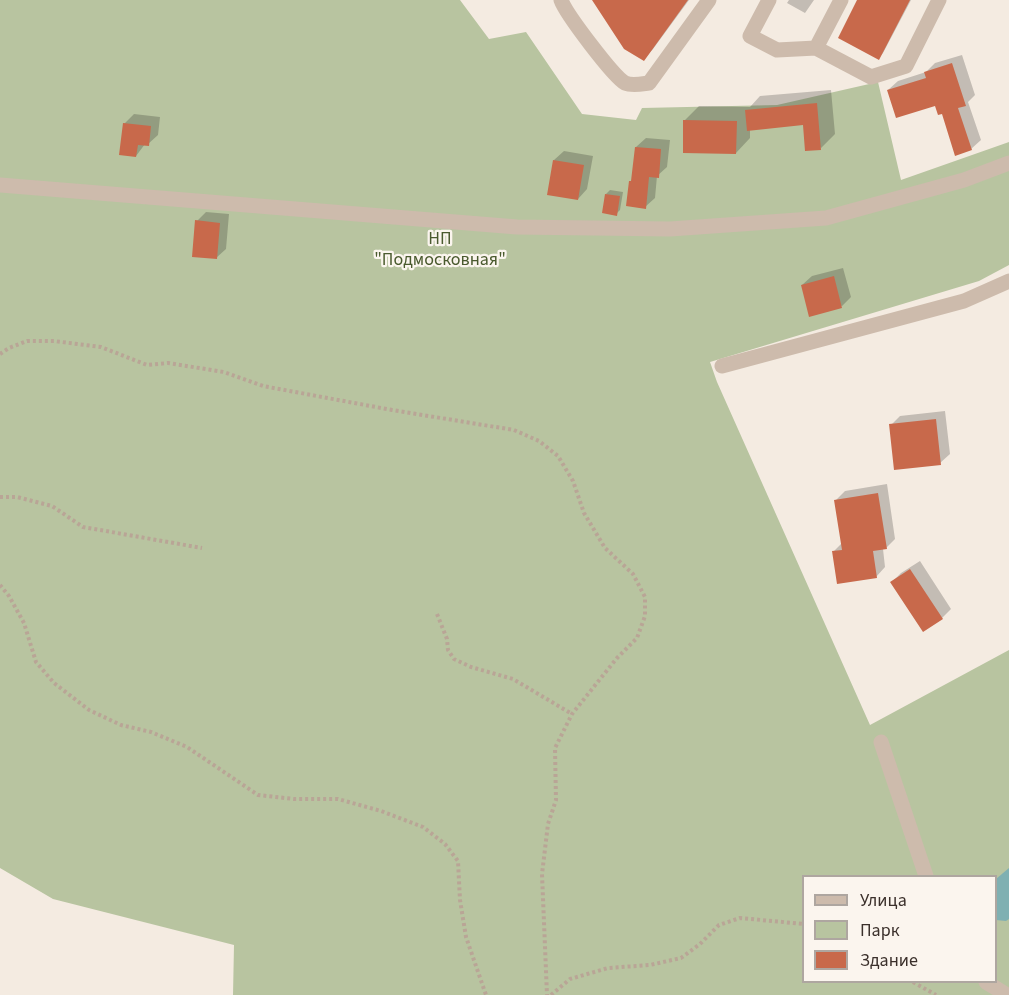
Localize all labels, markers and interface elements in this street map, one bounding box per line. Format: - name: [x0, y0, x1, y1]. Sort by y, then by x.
- park label: НП "Подмосковная": [374, 229, 506, 272]
- legend: [802, 875, 997, 983]
- text: Улица: [860, 888, 907, 913]
- text: Парк: [860, 918, 900, 943]
- text: Здание: [860, 948, 918, 973]

